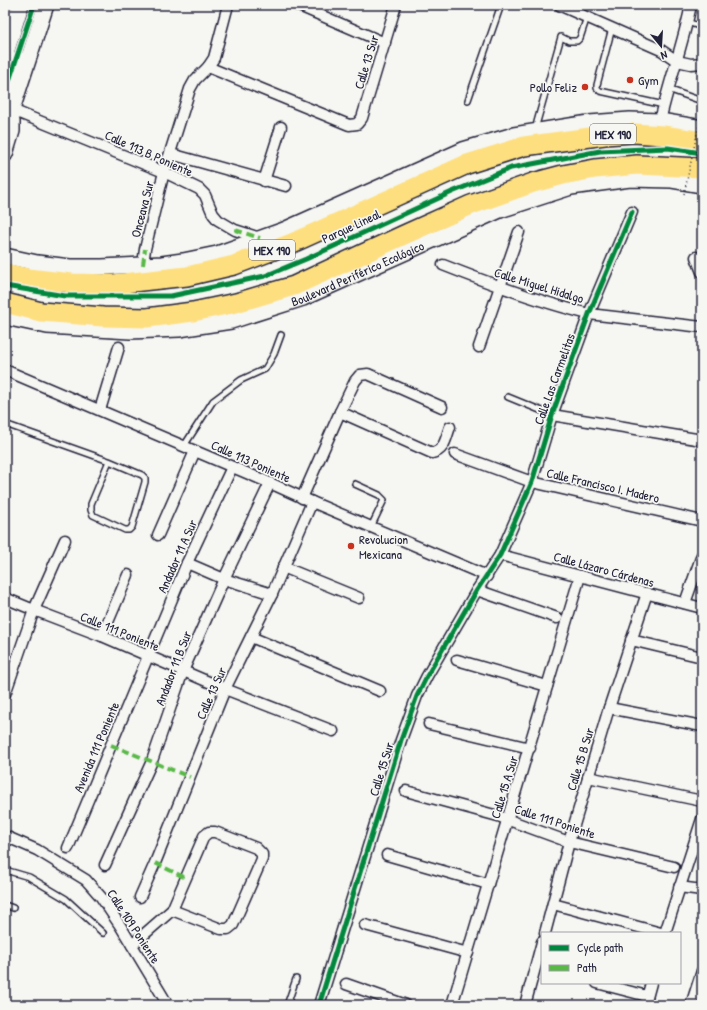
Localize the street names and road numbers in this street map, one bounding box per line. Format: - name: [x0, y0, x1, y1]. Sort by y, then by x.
- street label: Calle 13 Sur: [349, 33, 383, 91]
- road number: MEX 190: [590, 124, 636, 144]
- street label: Calle 113 B Poniente: [102, 125, 196, 181]
- street label: Onceava Sur: [126, 179, 158, 239]
- street label: Parque Lineal: [319, 204, 384, 247]
- street label: Boulevard Periférico Ecológico: [289, 236, 427, 310]
- road number: MEX 190: [249, 240, 295, 260]
- street label: Calle Miguel Hidalgo: [492, 263, 586, 307]
- street label: Calle Las Carmelitas: [529, 331, 579, 427]
- street label: Calle 113 Poniente: [208, 435, 294, 487]
- street label: Calle Francisco I. Madero: [545, 463, 661, 507]
- street label: Andador 11 A Sur: [153, 516, 201, 596]
- street label: Calle Lázaro Cárdenas: [552, 547, 656, 591]
- street label: Calle 111 Poniente: [78, 607, 162, 655]
- street label: Andador 11 B Sur: [150, 628, 196, 708]
- street label: Calle 13 Sur: [191, 664, 231, 722]
- street label: Avenida 111 Poniente: [69, 699, 123, 795]
- street label: Calle 15 B Sur: [562, 725, 598, 793]
- street label: Calle 15 Sur: [364, 740, 398, 798]
- street label: Calle 15 A Sur: [486, 753, 522, 821]
- street label: Calle 111 Poniente: [512, 799, 598, 843]
- street label: Calle 109 Poniente: [103, 885, 165, 967]

